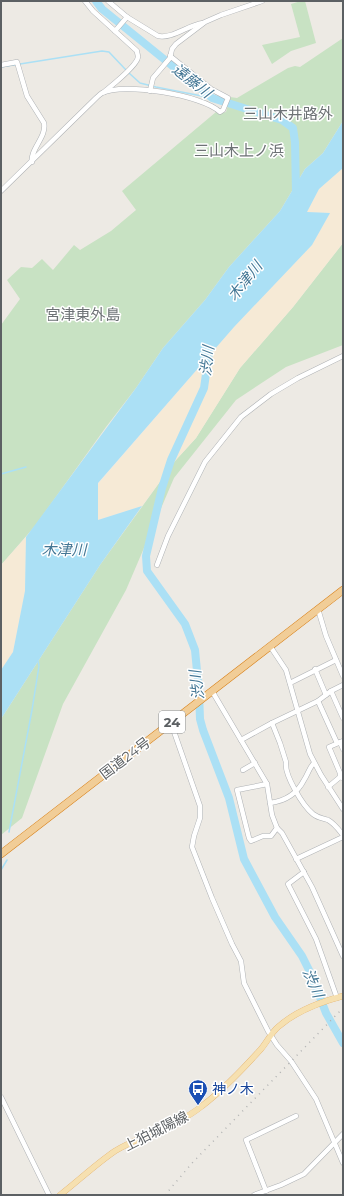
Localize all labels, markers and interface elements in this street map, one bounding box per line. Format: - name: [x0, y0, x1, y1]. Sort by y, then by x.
- water label: 遠藤川: [169, 59, 217, 103]
- district label: 三山木井路外: [243, 104, 333, 123]
- district label: 三山木上ノ浜: [194, 141, 284, 160]
- water label: 木津川: [223, 256, 267, 304]
- district label: 宮津東外島: [45, 305, 121, 324]
- water label: 渋川: [195, 343, 218, 377]
- water label: 木津川: [41, 540, 88, 559]
- water label: 渋川: [185, 667, 208, 701]
- road number: 24: [159, 711, 185, 733]
- street label: 国道24号: [96, 733, 154, 783]
- water label: 渋川: [299, 965, 329, 1002]
- bus stop icon: 神ノ木: [187, 1078, 209, 1106]
- place label: 神ノ木: [212, 1080, 254, 1098]
- street label: 上狛城陽線: [121, 1107, 191, 1155]

